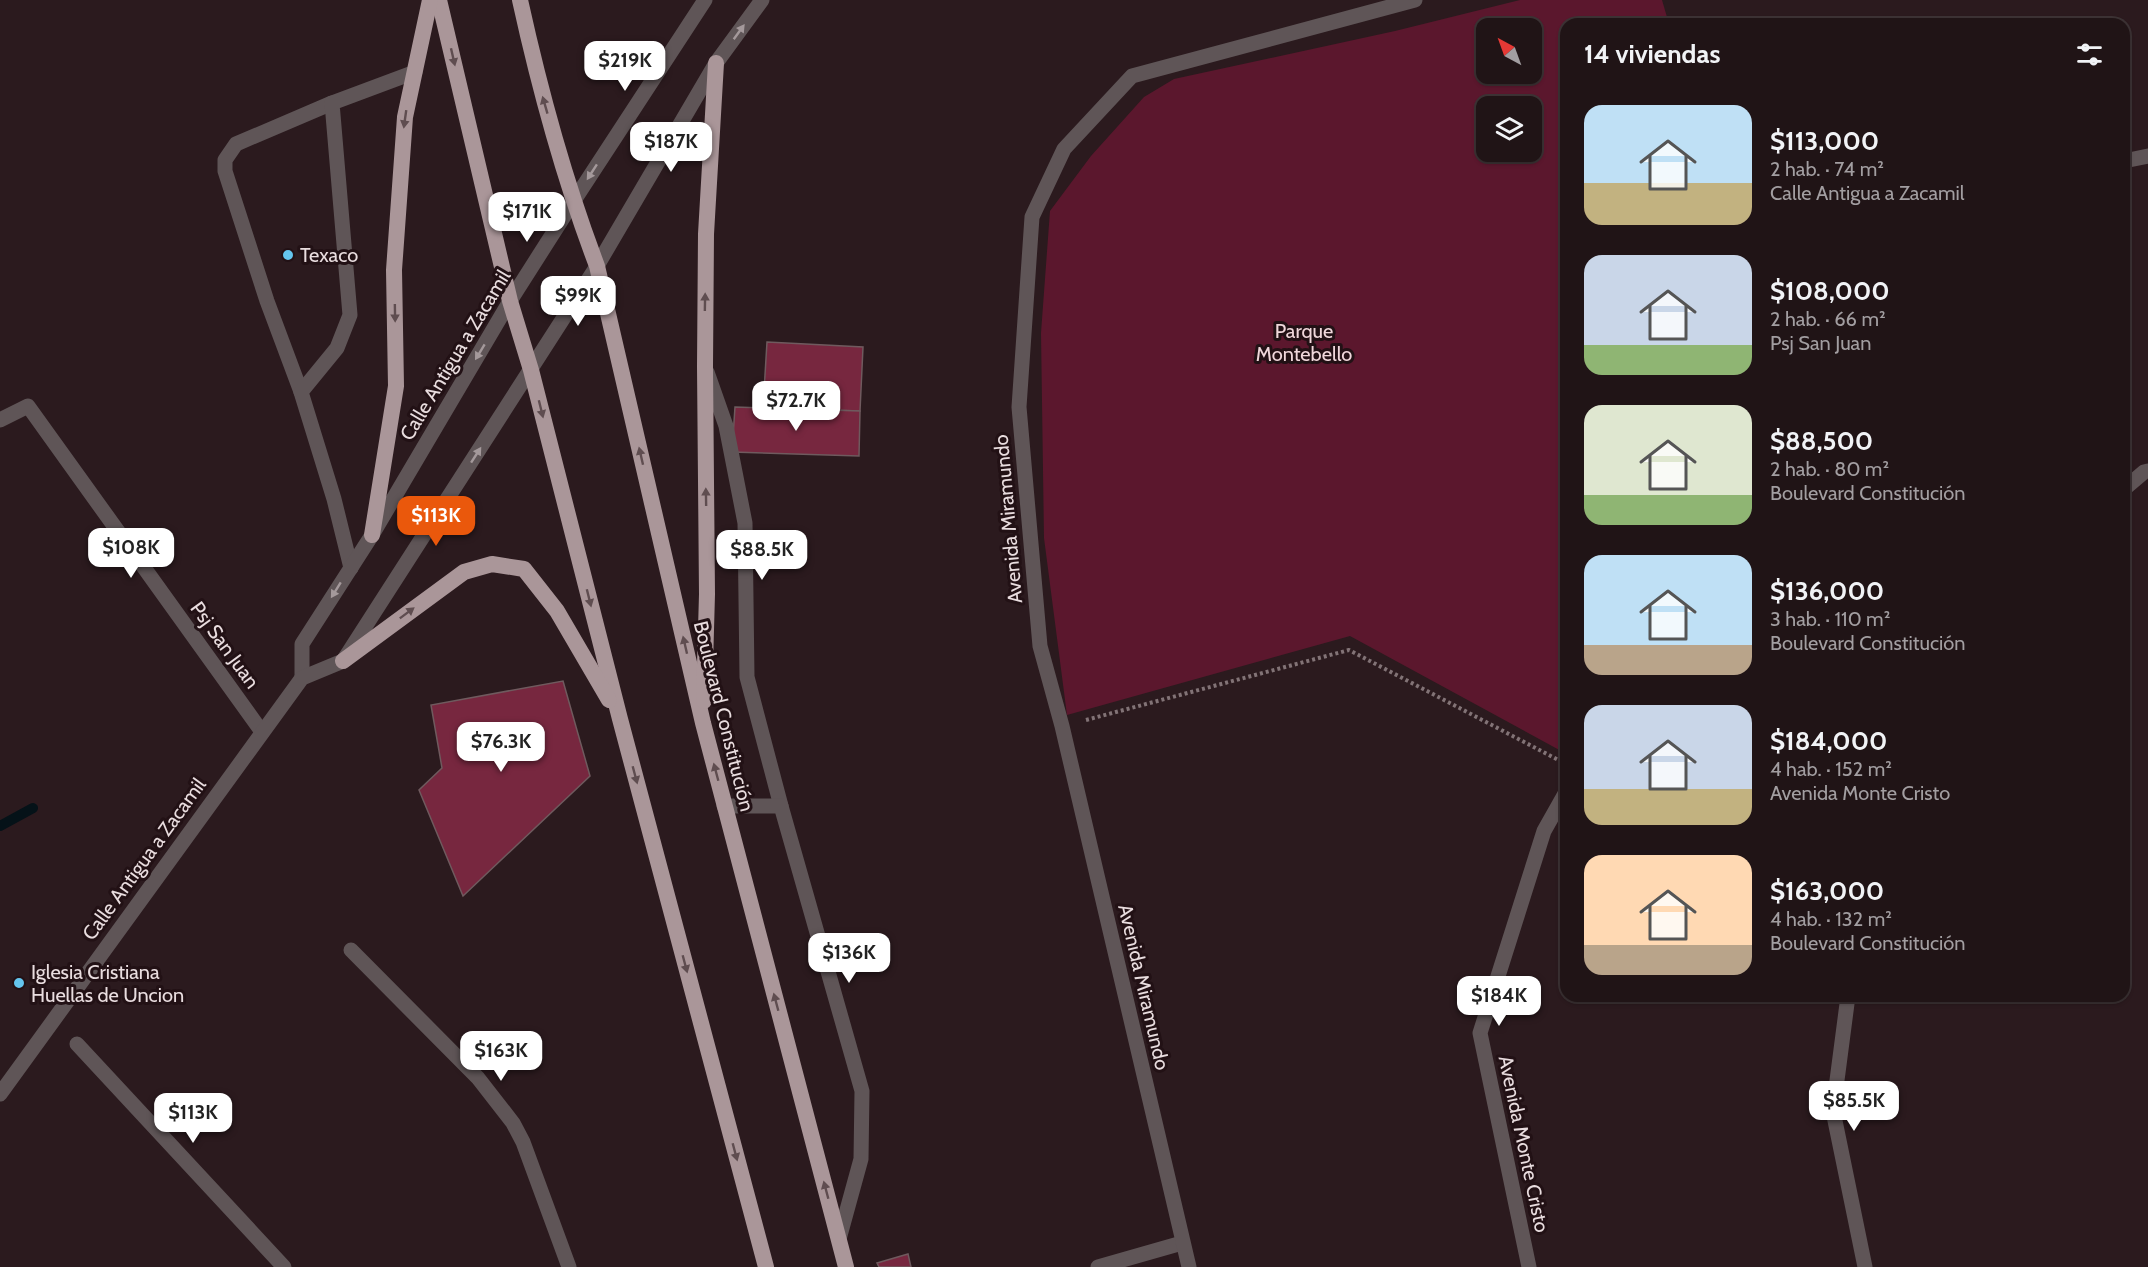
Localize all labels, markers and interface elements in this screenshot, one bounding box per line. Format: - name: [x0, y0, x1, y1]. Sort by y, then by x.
- north arrow: [1476, 18, 1542, 84]
- map controls: [1476, 18, 1542, 162]
- one-way arrow: [733, 24, 745, 40]
- text: 14 viviendas: [1584, 38, 1720, 70]
- icon: filters: [2073, 38, 2106, 71]
- pin: $219K: [583, 41, 667, 92]
- one-way arrow: [448, 48, 458, 66]
- text: $219K: [598, 48, 652, 72]
- one-way arrow: [539, 96, 549, 114]
- button: layers: [1476, 96, 1542, 162]
- one-way arrow: [401, 109, 410, 128]
- pin: $187K: [629, 122, 713, 173]
- text: $113,000: [1770, 125, 1879, 157]
- text: $187K: [644, 129, 698, 153]
- icon: home: [1632, 129, 1704, 201]
- text: 2 hab. · 74 m²: [1770, 157, 1884, 181]
- one-way arrow: [587, 164, 598, 180]
- text: Calle Antigua a Zacamil: [1770, 181, 1965, 205]
- pin: $171K: [485, 192, 569, 243]
- text: $171K: [502, 199, 552, 223]
- place label: Texaco: [300, 243, 358, 267]
- marker: Texaco: [281, 248, 295, 262]
- street label: Calle Antigua a Zacamil: [395, 265, 516, 445]
- text: $108,000: [1770, 275, 1890, 307]
- pin: $99K: [542, 276, 614, 327]
- icon: home: [1632, 279, 1704, 351]
- text: $99K: [555, 283, 601, 307]
- one-way arrow: [700, 292, 710, 311]
- one-way arrow: [390, 304, 399, 323]
- text: 2 hab. · 66 m²: [1770, 307, 1886, 331]
- park label: Parque Montebello: [1256, 319, 1352, 366]
- text: Psj San Juan: [1770, 331, 1871, 355]
- one-way arrow: [475, 344, 486, 360]
- pin: $72.7K: [747, 381, 845, 432]
- text: $72.7K: [766, 388, 826, 412]
- one-way arrow: [537, 400, 546, 418]
- text: $88,500: [1770, 425, 1873, 457]
- icon: home: [1632, 429, 1704, 501]
- street label: Avenida Miramundo: [989, 434, 1027, 604]
- one-way arrow: [635, 446, 645, 465]
- one-way arrow: [470, 447, 481, 463]
- text: 2 hab. · 80 m²: [1770, 457, 1889, 481]
- text: Boulevard Constitución: [1770, 481, 1965, 505]
- one-way arrow: [701, 487, 711, 506]
- pin: $113K: [394, 496, 478, 547]
- text: $113K: [411, 503, 461, 527]
- pin: $108K: [89, 528, 173, 579]
- pin: $88.5K: [713, 530, 811, 581]
- text: $108K: [102, 535, 160, 559]
- text: $88.5K: [730, 537, 794, 561]
- text: $136,000: [1770, 575, 1884, 607]
- icon: home: [1632, 579, 1704, 651]
- one-way arrow: [331, 582, 342, 599]
- one-way arrow: [585, 589, 595, 607]
- street label: Psj San Juan: [185, 597, 265, 693]
- text: 3 hab. · 110 m²: [1770, 607, 1890, 631]
- one-way arrow: [400, 608, 415, 620]
- street label: Boulevard Constitución: [689, 618, 759, 814]
- text: Boulevard Constitución: [1770, 631, 1965, 655]
- one-way arrow: [679, 636, 689, 655]
- pin: $76.3K: [452, 722, 550, 773]
- text: $184,000: [1770, 725, 1887, 757]
- text: $76.3K: [471, 729, 531, 753]
- icon: home: [1632, 729, 1704, 801]
- text: 4 hab. · 152 m²: [1770, 757, 1892, 781]
- one-way arrow: [710, 763, 720, 782]
- one-way arrow: [631, 766, 640, 784]
- street label: Calle Antigua a Zacamil: [77, 773, 211, 945]
- text: Avenida Monte Cristo: [1770, 781, 1950, 805]
- text: $163,000: [1770, 875, 1884, 907]
- icon: home: [1632, 879, 1704, 951]
- street label: Avenida Miramundo: [1113, 902, 1175, 1072]
- text: 4 hab. · 132 m²: [1770, 907, 1892, 931]
- text: Boulevard Constitución: [1770, 931, 1965, 955]
- pin: $136K: [807, 933, 891, 984]
- text: $136K: [822, 940, 876, 964]
- one-way arrow: [681, 955, 691, 973]
- place label: Iglesia Cristiana Huellas de Uncion: [31, 960, 184, 1007]
- marker: Iglesia Cristiana Huellas de Uncion: [12, 976, 26, 990]
- pin: $184K: [1457, 976, 1541, 1027]
- text: $184K: [1471, 983, 1527, 1007]
- one-way arrow: [771, 992, 780, 1010]
- pin: $163K: [459, 1031, 543, 1082]
- text: $163K: [474, 1038, 528, 1062]
- street label: Avenida Monte Cristo: [1494, 1053, 1554, 1235]
- pin: $85.5K: [1805, 1081, 1903, 1132]
- text: $85.5K: [1823, 1088, 1885, 1112]
- pin: $113K: [151, 1093, 235, 1144]
- text: $113K: [168, 1100, 218, 1124]
- one-way arrow: [731, 1143, 741, 1161]
- one-way arrow: [821, 1181, 830, 1199]

